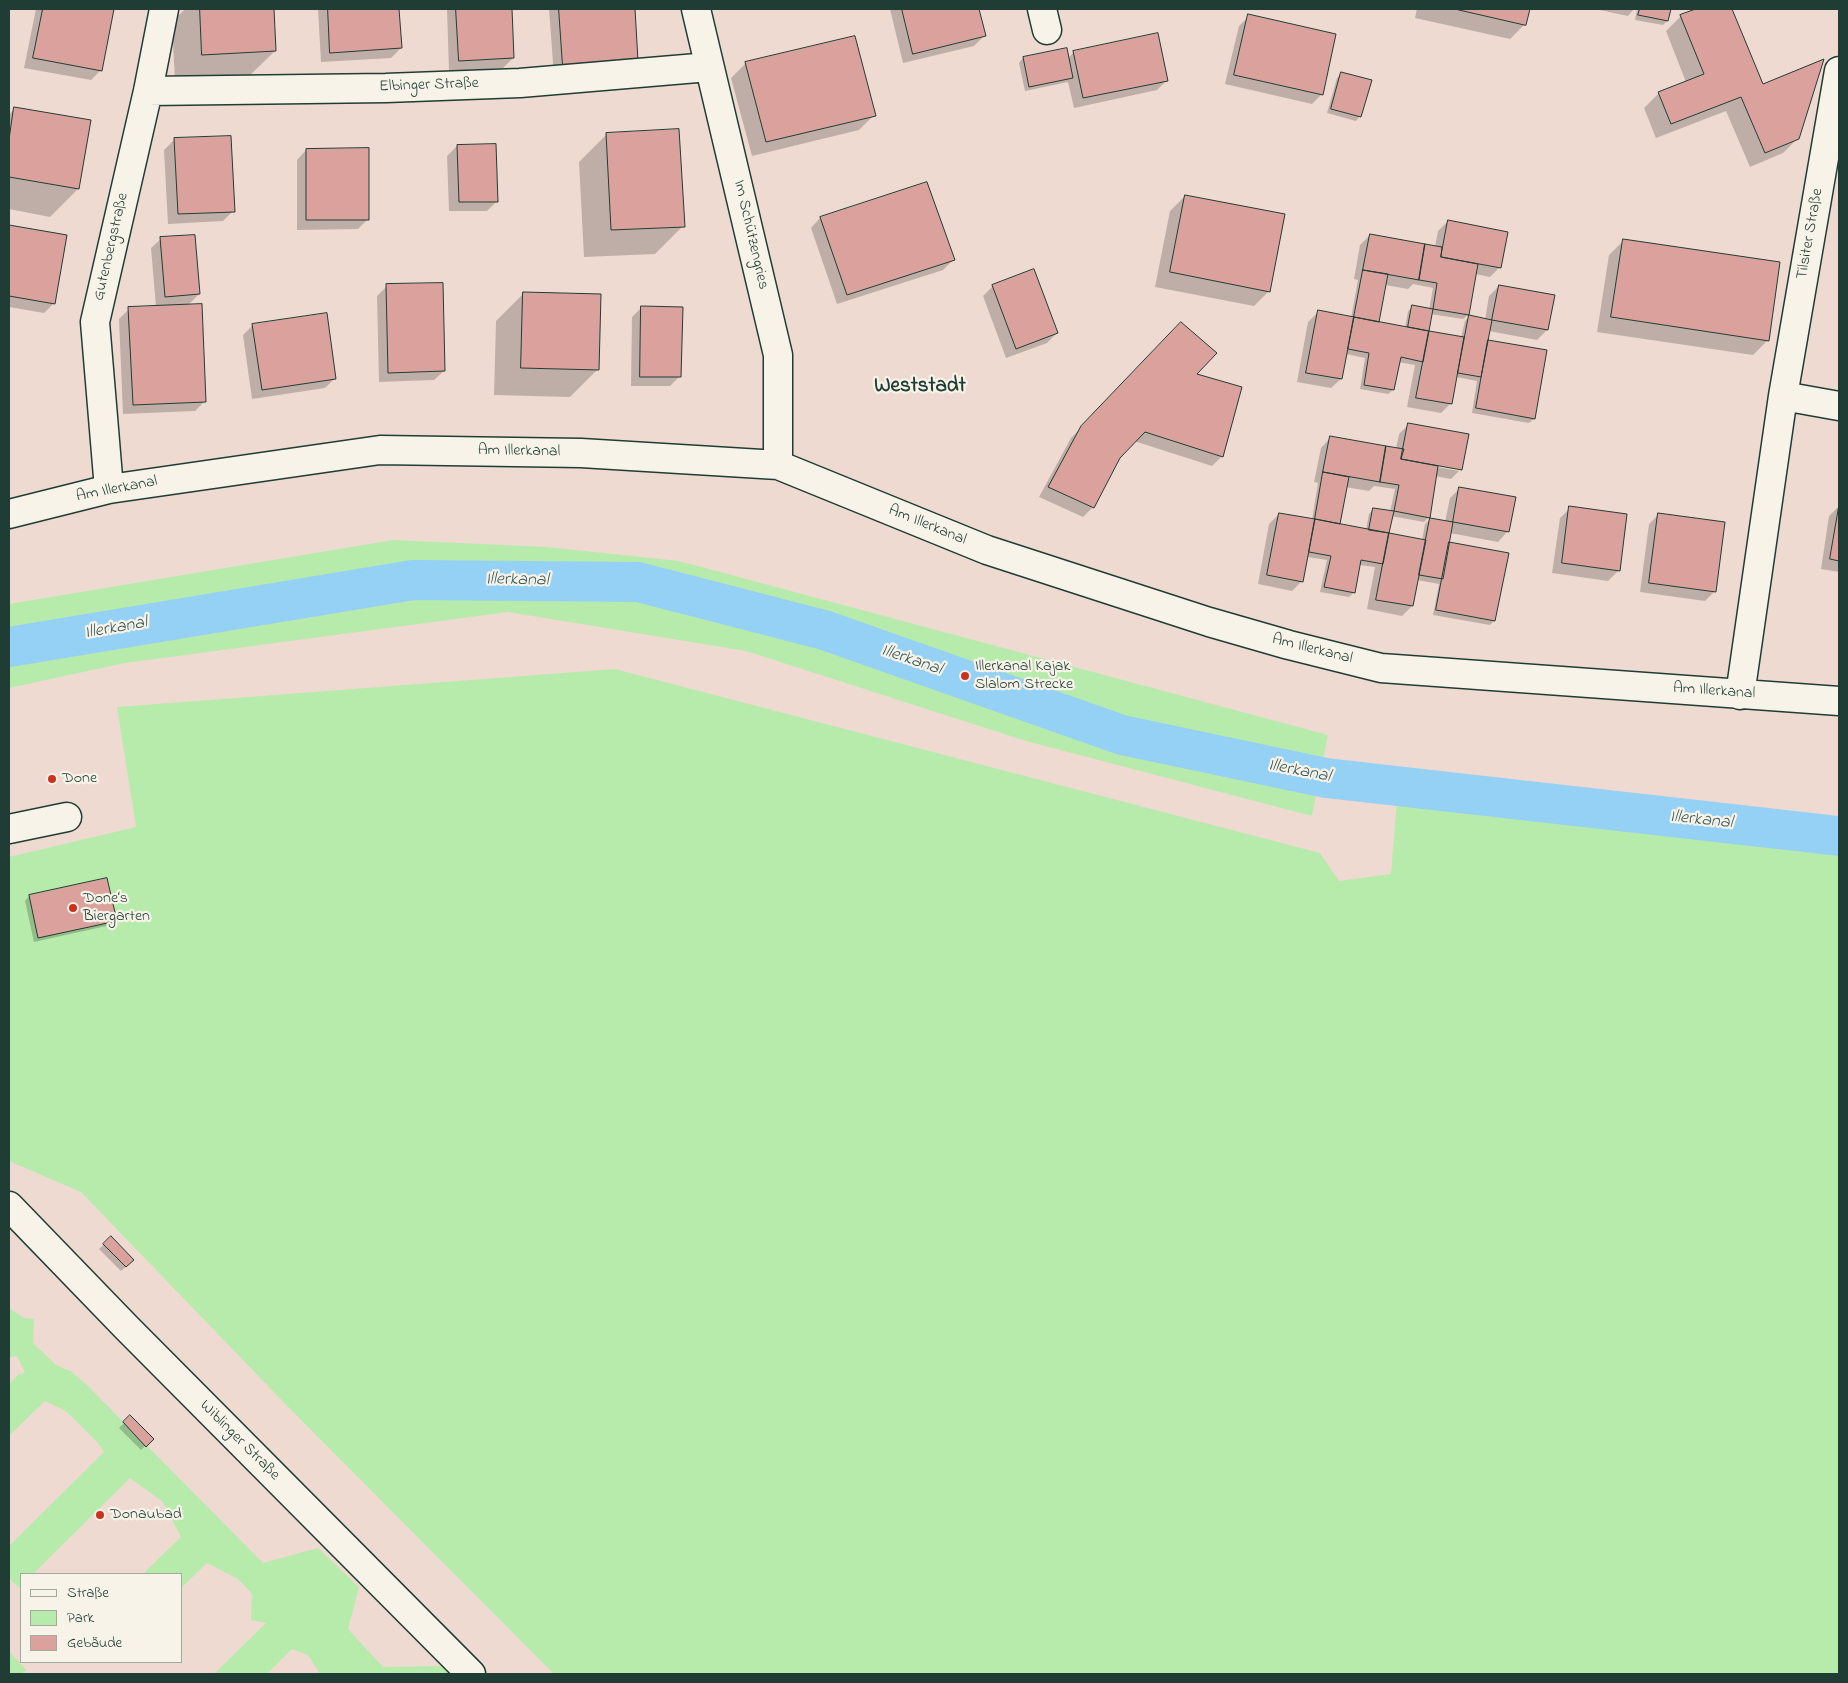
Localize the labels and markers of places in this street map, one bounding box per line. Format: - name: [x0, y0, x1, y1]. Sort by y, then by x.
- place label: Illerkanal Kajak Slalom Strecke: [975, 657, 1073, 695]
- marker: Illerkanal Kajak Slalom Strecke: [959, 670, 971, 682]
- place label: Done: [62, 769, 97, 789]
- marker: Done: [46, 773, 58, 785]
- place label: Done‘s Biergarten: [83, 889, 150, 927]
- marker: Done‘s Biergarten: [67, 902, 79, 914]
- place label: Donaubad: [110, 1505, 182, 1525]
- marker: Donaubad: [94, 1509, 106, 1521]

